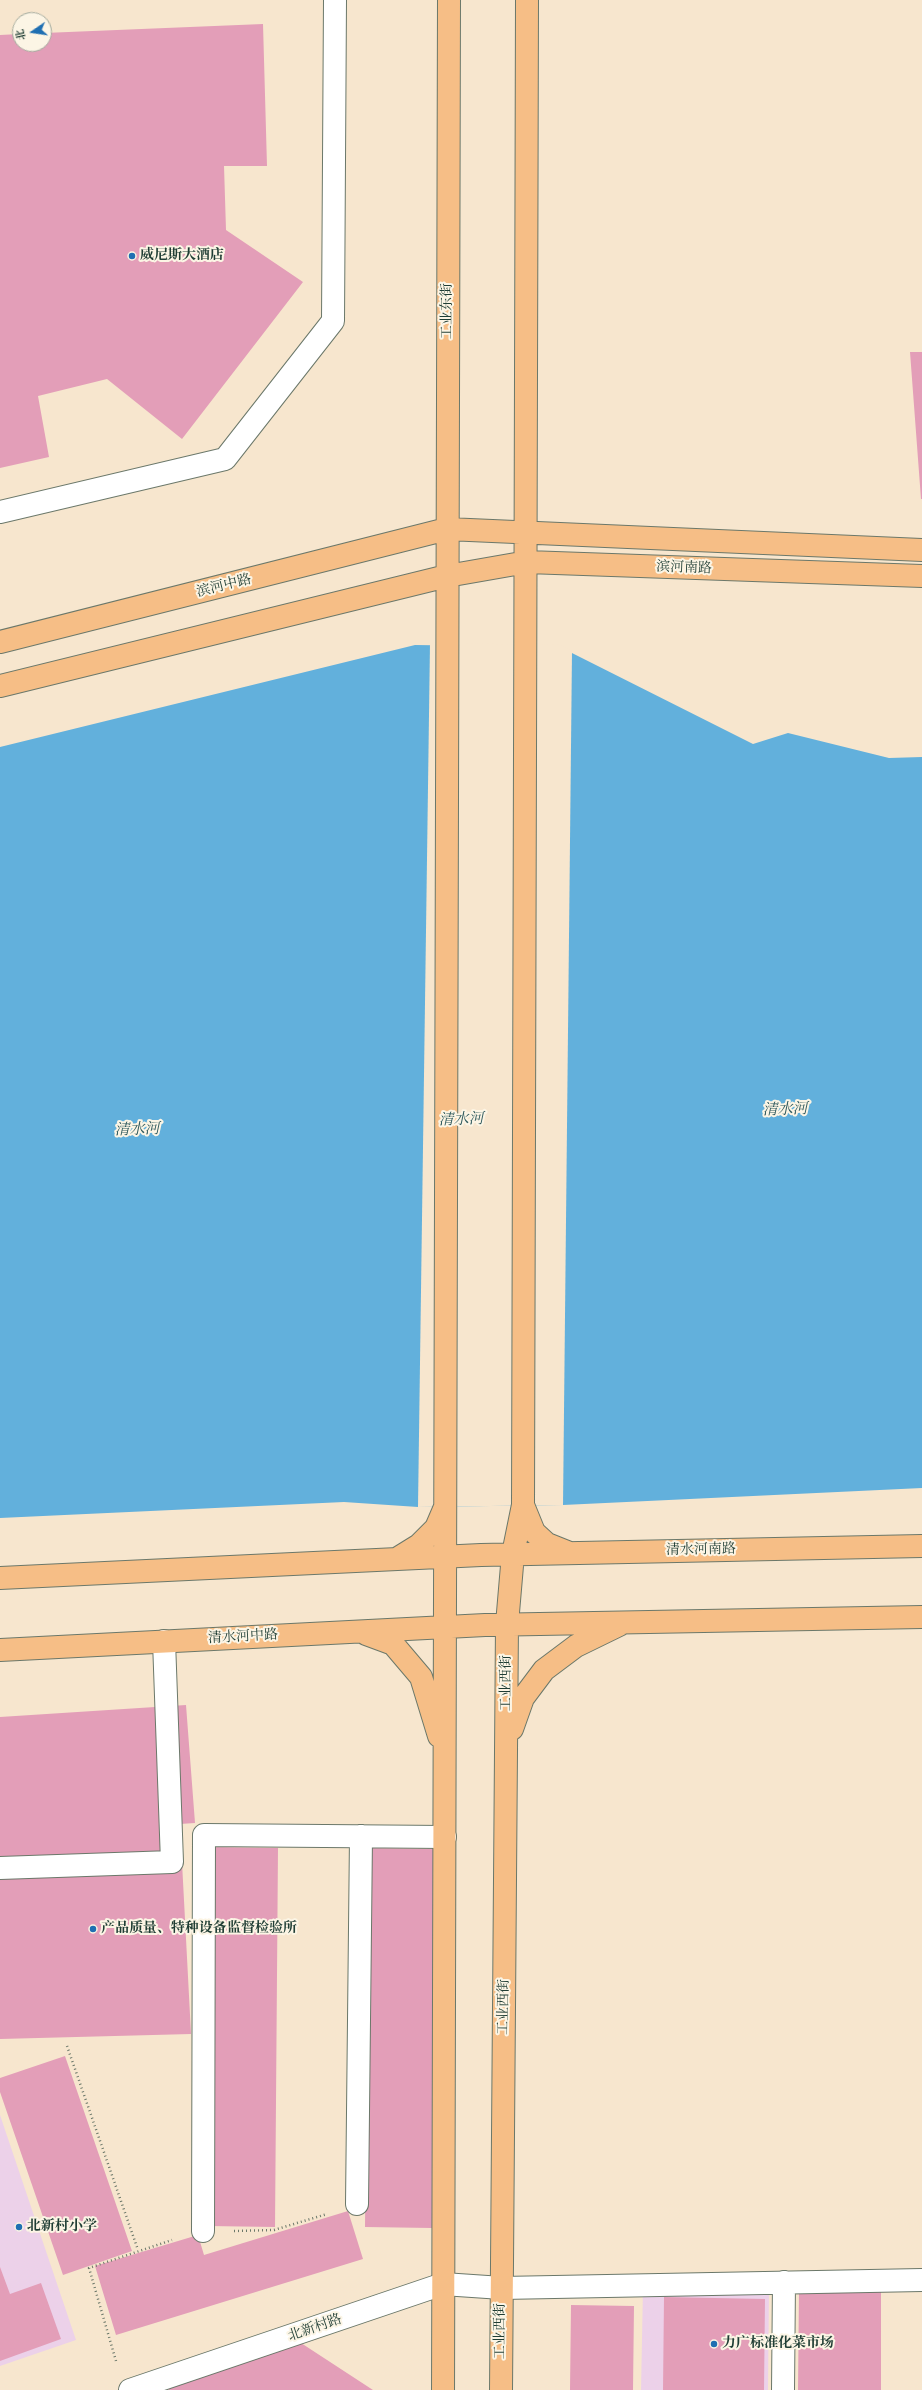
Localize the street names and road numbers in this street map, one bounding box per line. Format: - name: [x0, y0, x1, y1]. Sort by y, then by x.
- street label: 工业东街: [440, 283, 456, 339]
- street label: 滨河南路: [656, 559, 712, 577]
- street label: 滨河中路: [195, 571, 253, 601]
- street label: 清水河南路: [666, 1541, 736, 1559]
- street label: 清水河中路: [208, 1627, 278, 1647]
- street label: 工业西街: [499, 1655, 515, 1711]
- street label: 工业西街: [495, 1979, 513, 2035]
- street label: 工业西街: [493, 2303, 509, 2359]
- street label: 北新村路: [286, 2311, 344, 2345]

